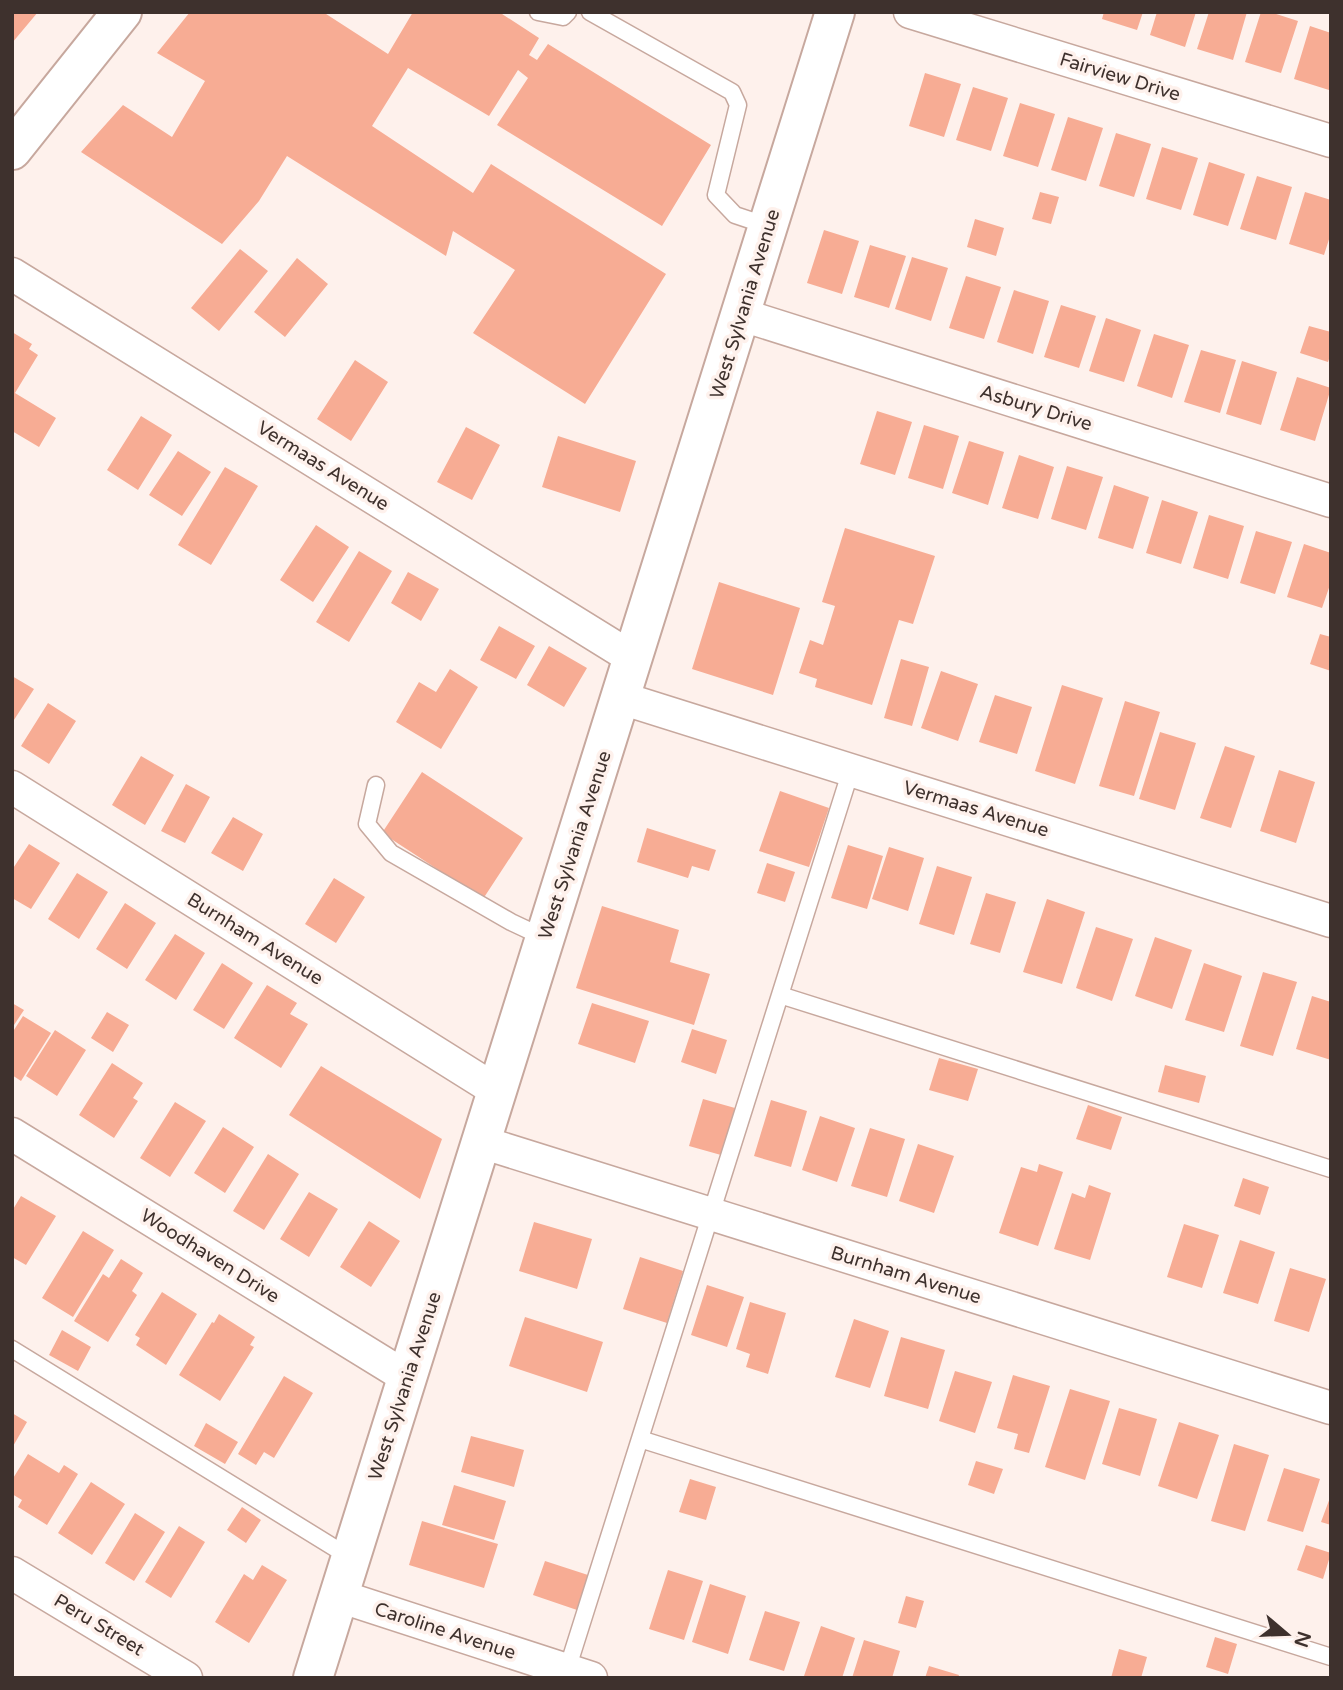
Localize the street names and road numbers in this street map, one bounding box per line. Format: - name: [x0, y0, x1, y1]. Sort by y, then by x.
- street label: Fairview Drive: [1057, 48, 1183, 106]
- street label: West Sylvania Avenue: [706, 207, 784, 401]
- street label: Asbury Drive: [977, 381, 1095, 435]
- street label: Vermaas Avenue: [253, 417, 393, 515]
- street label: West Sylvania Avenue: [534, 748, 616, 942]
- street label: Vermaas Avenue: [901, 776, 1051, 842]
- street label: Burnham Avenue: [183, 888, 327, 990]
- street label: Woodhaven Drive: [137, 1204, 283, 1308]
- street label: Burnham Avenue: [828, 1242, 984, 1308]
- street label: West Sylvania Avenue: [364, 1289, 446, 1483]
- street label: Peru Street: [50, 1589, 148, 1661]
- street label: Caroline Avenue: [372, 1598, 518, 1664]

